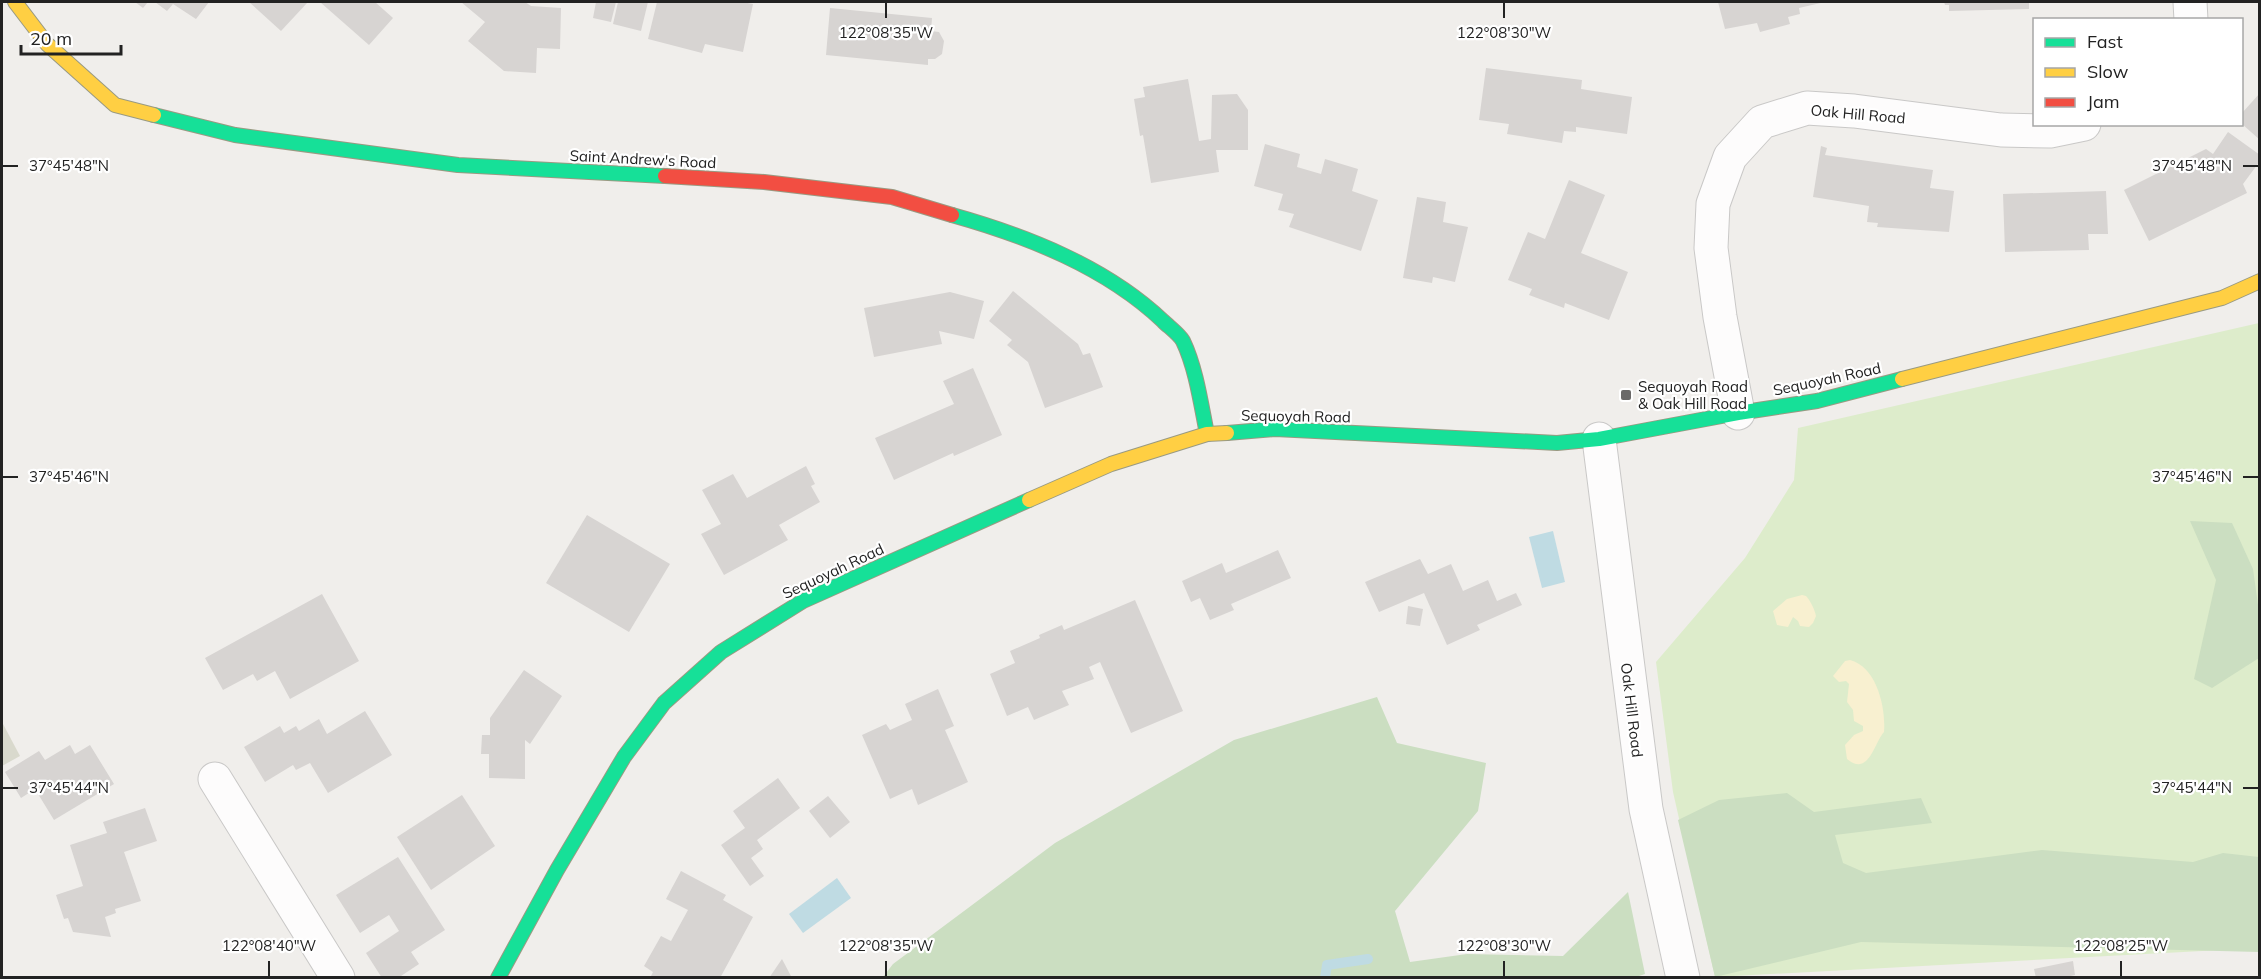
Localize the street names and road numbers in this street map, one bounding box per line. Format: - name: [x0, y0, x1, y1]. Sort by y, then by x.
- street label: Oak Hill Road: [1810, 100, 1906, 128]
- street label: Saint Andrew's Road: [569, 146, 717, 172]
- street label: Sequoyah Road: [1771, 358, 1883, 400]
- street label: Sequoyah Road: [1241, 406, 1351, 426]
- street label: Sequoyah Road: [779, 539, 887, 603]
- street label: Oak Hill Road: [1617, 662, 1647, 758]

